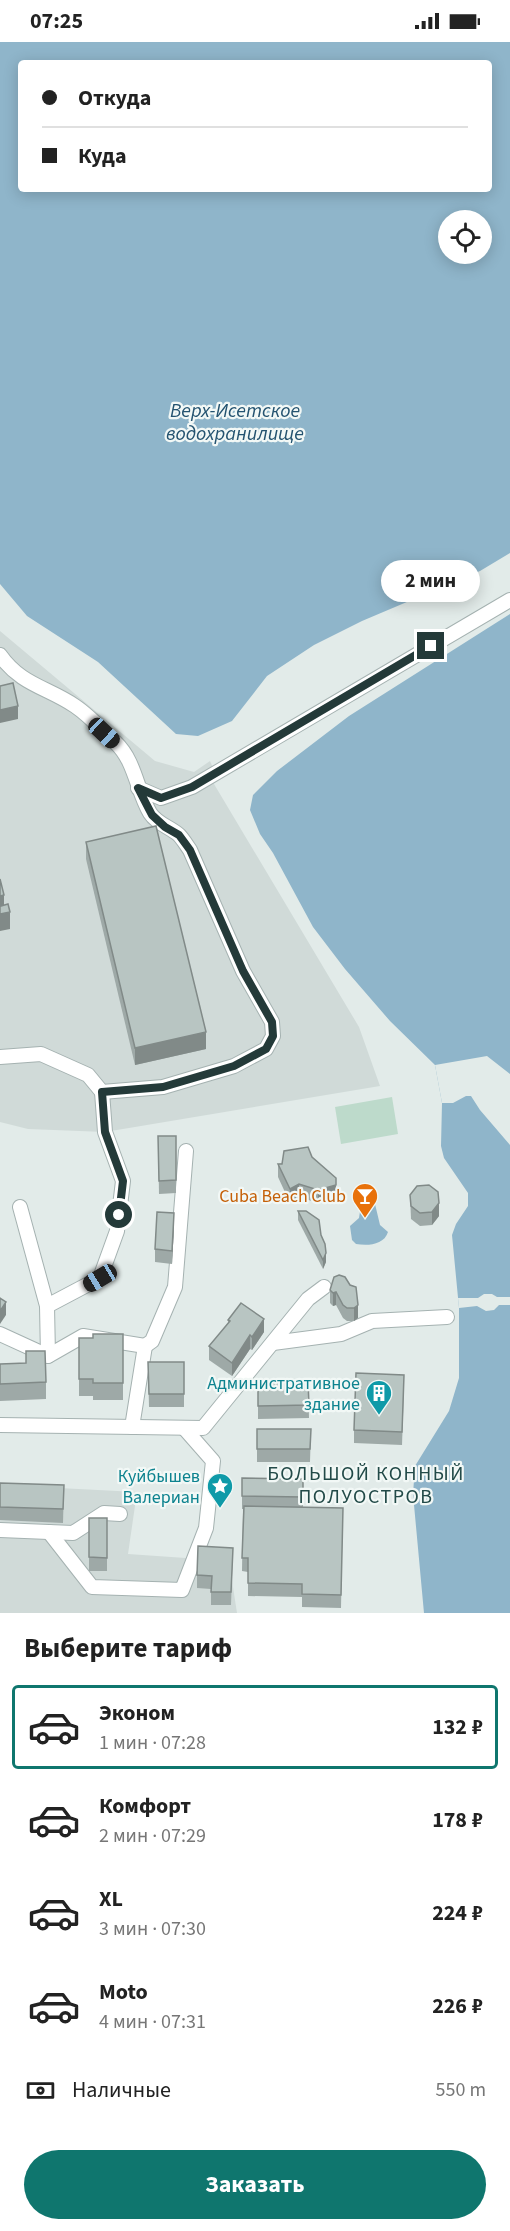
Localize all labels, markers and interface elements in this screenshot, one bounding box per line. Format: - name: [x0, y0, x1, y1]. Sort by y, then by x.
- text: 07:25: [30, 5, 83, 37]
- text: Откуда: [78, 82, 151, 114]
- text: Куда: [78, 140, 127, 172]
- map controls: [438, 210, 492, 264]
- button: locate: [438, 210, 492, 264]
- water label: Верх-Исетское водохранилище: [166, 397, 304, 448]
- callout: 2 мин: [382, 559, 480, 601]
- text: 2 мин: [405, 567, 456, 595]
- route end: [417, 632, 444, 659]
- car: [85, 714, 123, 752]
- bar icon: Cuba Beach Club: [350, 1181, 380, 1219]
- place label: Cuba Beach Club: [219, 1184, 346, 1209]
- route start: [105, 1201, 132, 1228]
- car: [80, 1261, 120, 1295]
- place label: Административное здание: [207, 1371, 360, 1417]
- building icon: Административное здание: [364, 1378, 394, 1416]
- district label: БОЛЬШОЙ КОННЫЙ ПОЛУОСТРОВ: [267, 1460, 465, 1511]
- place label: Куйбышев Валериан: [118, 1464, 200, 1510]
- place icon: Куйбышев Валериан: [205, 1471, 235, 1509]
- text: Выберите тариф: [24, 1629, 232, 1668]
- text: Эконом: [99, 1697, 175, 1729]
- icon: car: [27, 1700, 81, 1754]
- text: 132 ₽: [432, 1711, 483, 1743]
- text: 1 мин · 07:28: [99, 1729, 206, 1757]
- text: Комфорт: [99, 1790, 191, 1822]
- icon: car: [27, 1793, 81, 1847]
- text: 178 ₽: [432, 1804, 483, 1836]
- text: 2 мин · 07:29: [99, 1822, 206, 1850]
- text: XL: [99, 1883, 123, 1915]
- icon: car: [27, 1886, 81, 1940]
- text: 224 ₽: [432, 1897, 483, 1929]
- text: 3 мин · 07:30: [99, 1915, 206, 1943]
- text: Moto: [99, 1976, 148, 2008]
- icon: car: [27, 1979, 81, 2033]
- text: 226 ₽: [432, 1990, 483, 2022]
- text: 4 мин · 07:31: [99, 2008, 206, 2036]
- icon: cash: [24, 2074, 57, 2107]
- text: Наличные: [72, 2074, 171, 2106]
- text: 550 m: [436, 2076, 486, 2104]
- button: Заказать: [24, 2150, 486, 2219]

